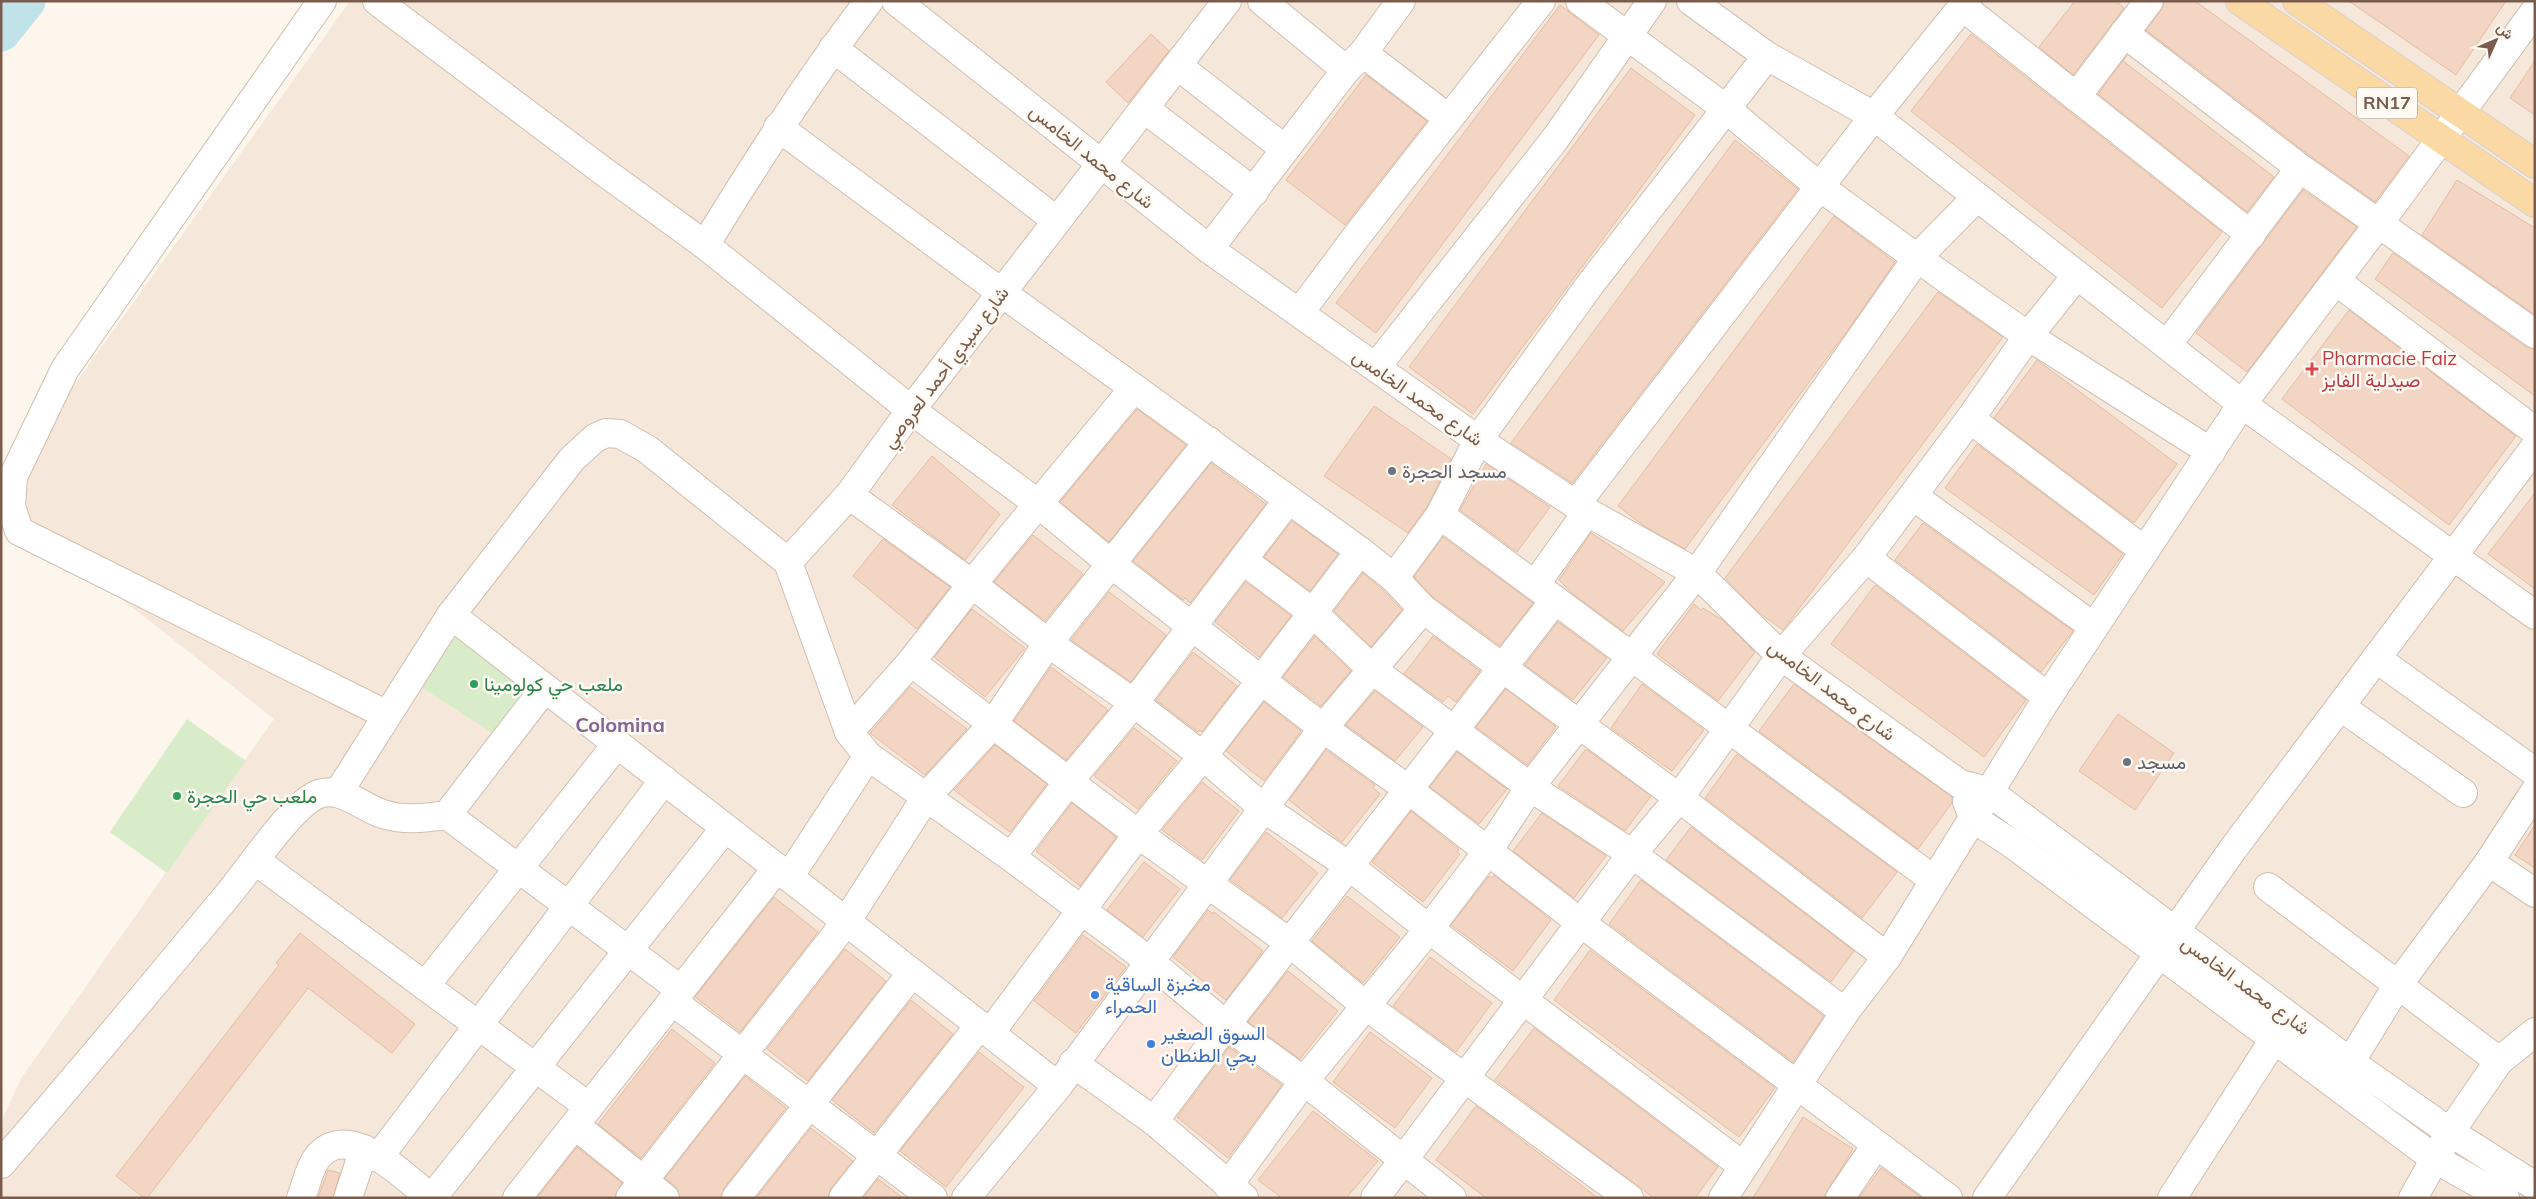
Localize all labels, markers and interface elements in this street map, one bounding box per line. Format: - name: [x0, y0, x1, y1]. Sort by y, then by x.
- north arrow: [2471, 15, 2521, 65]
- text: ش: [2493, 18, 2518, 43]
- road number: RN17: [2357, 88, 2417, 119]
- street label: شارع محمد الخامس: [1024, 98, 1159, 214]
- street label: شارع سيدي أحمد لعروصي: [876, 281, 1017, 455]
- street label: شارع محمد الخامس: [1348, 343, 1488, 452]
- place label: Pharmacie Faiz صيدلية الفايز: [2321, 346, 2457, 392]
- marker: Pharmacie Faiz صيدلية الفايز: [2306, 363, 2318, 375]
- place label: مسجد الحجرة: [1402, 459, 1507, 483]
- marker: مسجد الحجرة: [1386, 465, 1398, 477]
- street label: شارع محمد الخامس: [1763, 634, 1901, 747]
- place label: ملعب حي كولومينا: [484, 672, 623, 700]
- marker: ملعب حي كولومينا: [468, 678, 480, 690]
- district label: Colomina: [575, 712, 665, 737]
- place label: مسجد: [2137, 750, 2186, 774]
- marker: مسجد: [2121, 756, 2133, 768]
- place label: ملعب حي الحجرة: [187, 784, 317, 812]
- marker: ملعب حي الحجرة: [171, 790, 183, 802]
- street label: شارع محمد الخامس: [2176, 930, 2315, 1041]
- place label: مخبزة الساقية الحمراء: [1105, 972, 1211, 1018]
- marker: مخبزة الساقية الحمراء: [1089, 989, 1101, 1001]
- place label: السوق الصغير بحي الطنطان: [1160, 1021, 1265, 1071]
- marker: السوق الصغير بحي الطنطان: [1145, 1038, 1157, 1050]

